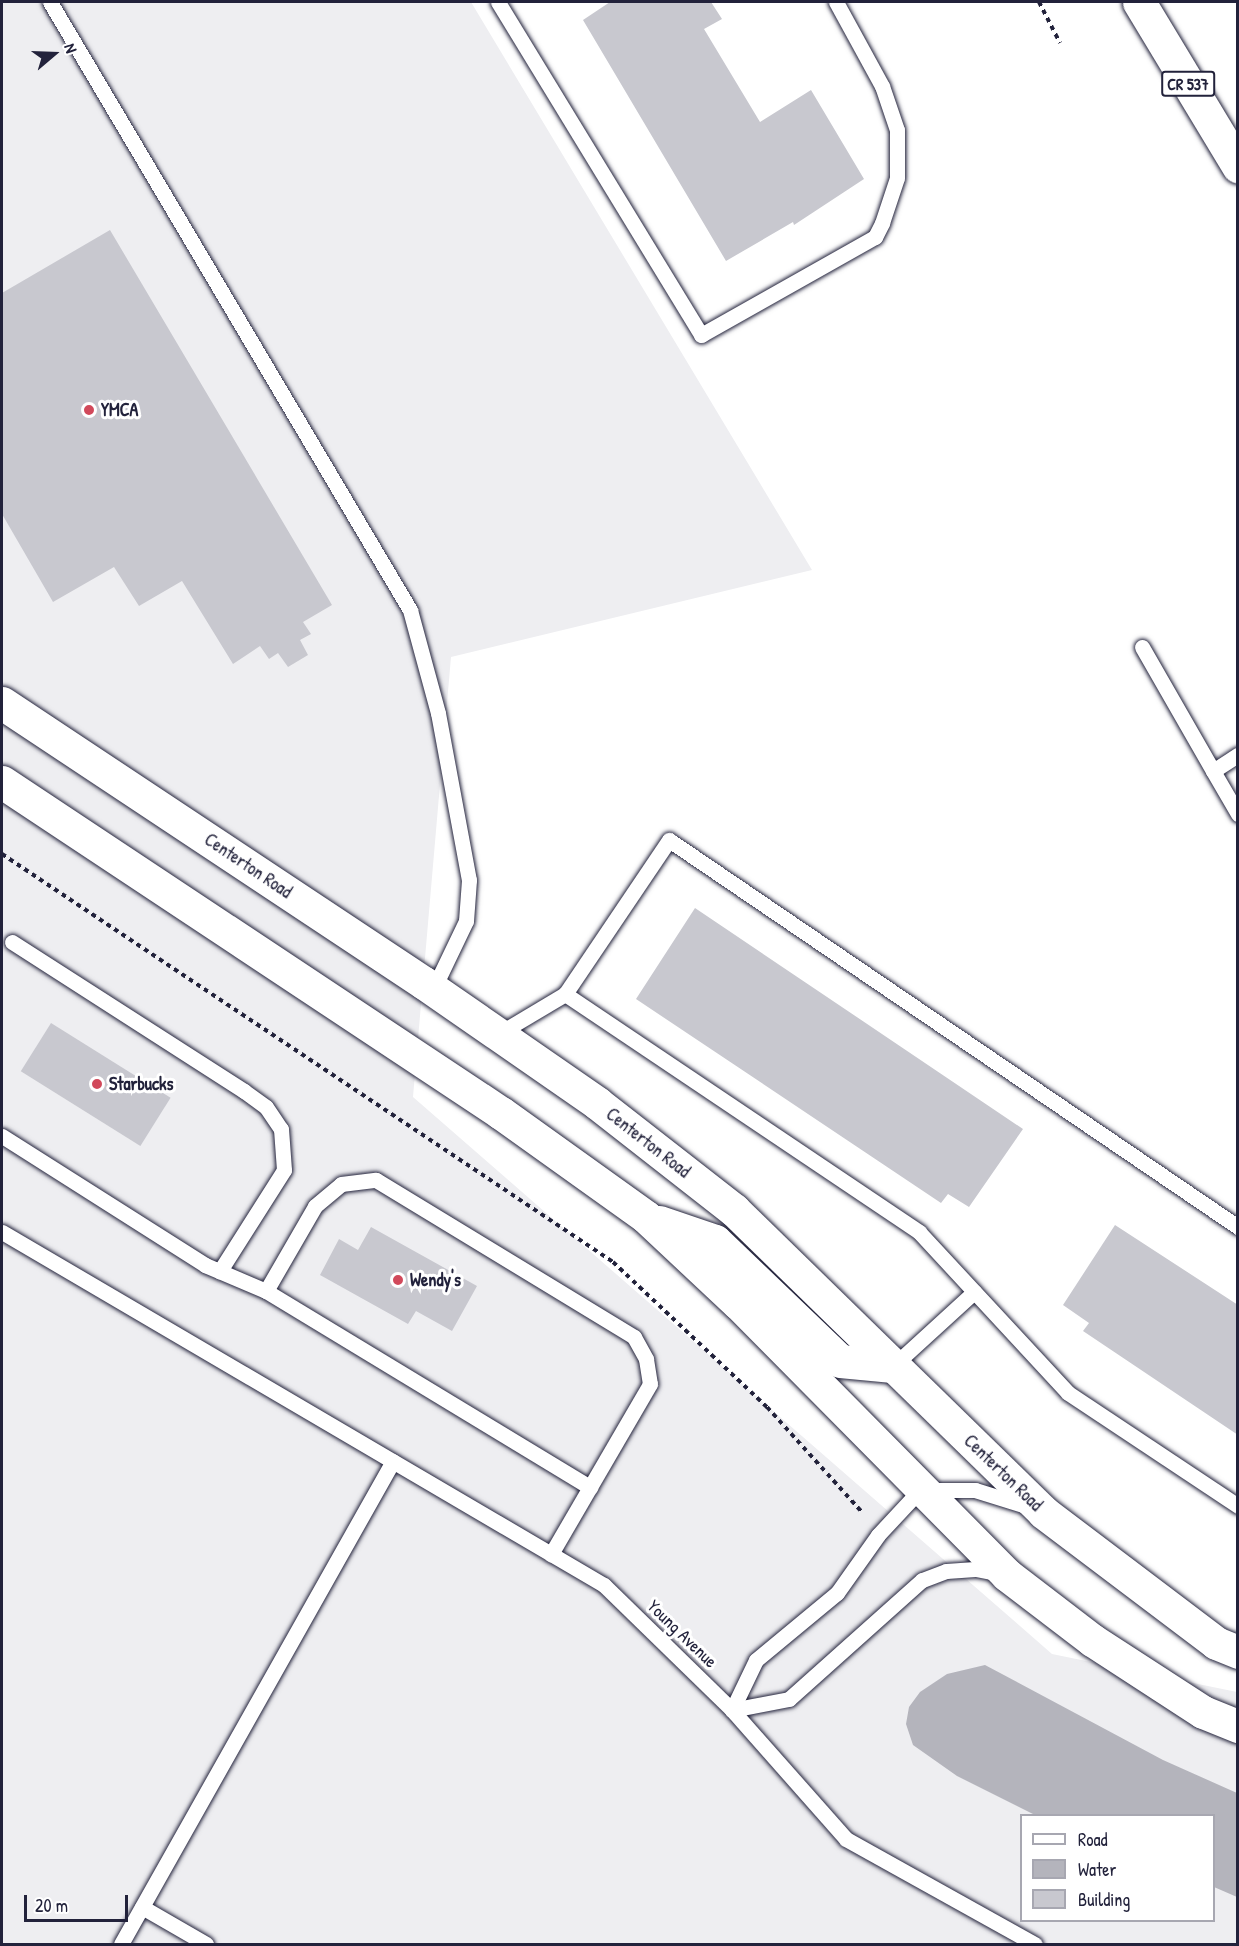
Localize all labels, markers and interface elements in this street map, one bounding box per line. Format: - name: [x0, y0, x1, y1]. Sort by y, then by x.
- north arrow: [24, 24, 84, 84]
- text: N: [59, 41, 83, 56]
- road number: CR 537: [1161, 71, 1215, 97]
- place label: YMCA: [101, 399, 138, 421]
- marker: YMCA: [82, 403, 96, 417]
- street label: Centerton Road: [200, 829, 296, 903]
- place label: Starbucks: [109, 1073, 173, 1095]
- marker: Starbucks: [90, 1077, 104, 1091]
- street label: Centerton Road: [602, 1103, 694, 1183]
- place label: Wendy's: [410, 1269, 461, 1291]
- marker: Wendy's: [391, 1273, 405, 1287]
- street label: Centerton Road: [959, 1430, 1047, 1516]
- street label: Young Avenue: [643, 1596, 721, 1672]
- legend: [1020, 1814, 1215, 1922]
- text: Road: [1078, 1827, 1108, 1852]
- text: Water: [1078, 1857, 1116, 1882]
- scale bar: [27, 1883, 130, 1921]
- text: Building: [1078, 1887, 1130, 1912]
- text: 20 m: [35, 1893, 68, 1918]

